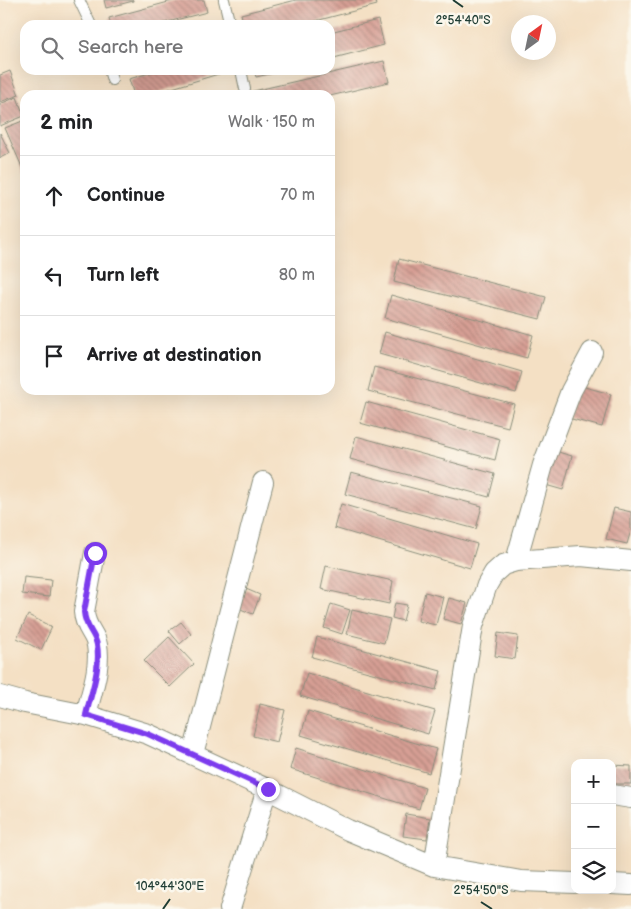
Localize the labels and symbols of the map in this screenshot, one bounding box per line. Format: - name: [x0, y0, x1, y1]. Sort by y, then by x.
- text: 2°54'40"S: [435, 13, 491, 28]
- north arrow: [511, 15, 556, 60]
- route start: [84, 542, 107, 565]
- route end: [257, 778, 280, 801]
- text: 104°44'30"E: [136, 879, 204, 894]
- text: 2°54'50"S: [454, 883, 508, 898]

